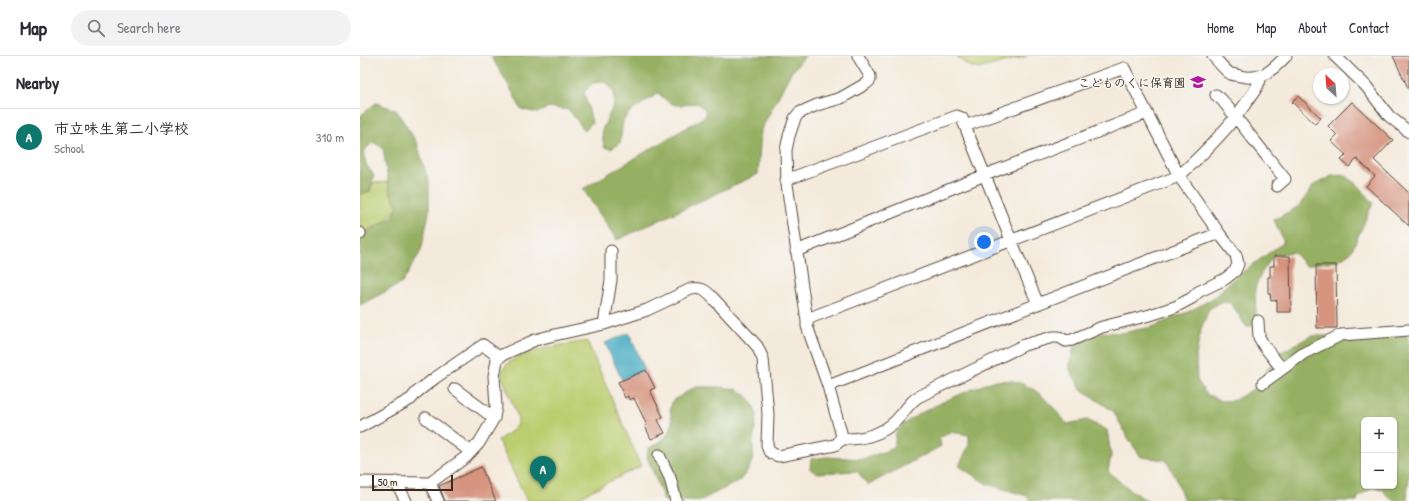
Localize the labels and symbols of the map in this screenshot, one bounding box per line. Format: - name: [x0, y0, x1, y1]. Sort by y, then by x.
- north arrow: [1313, 68, 1349, 104]
- school or university icon: こどものくに保育園: [1189, 73, 1207, 91]
- place label: こどものくに保育園: [1078, 74, 1186, 91]
- your location: [974, 232, 994, 252]
- pin: A: [530, 456, 556, 489]
- scale bar: [372, 473, 453, 492]

